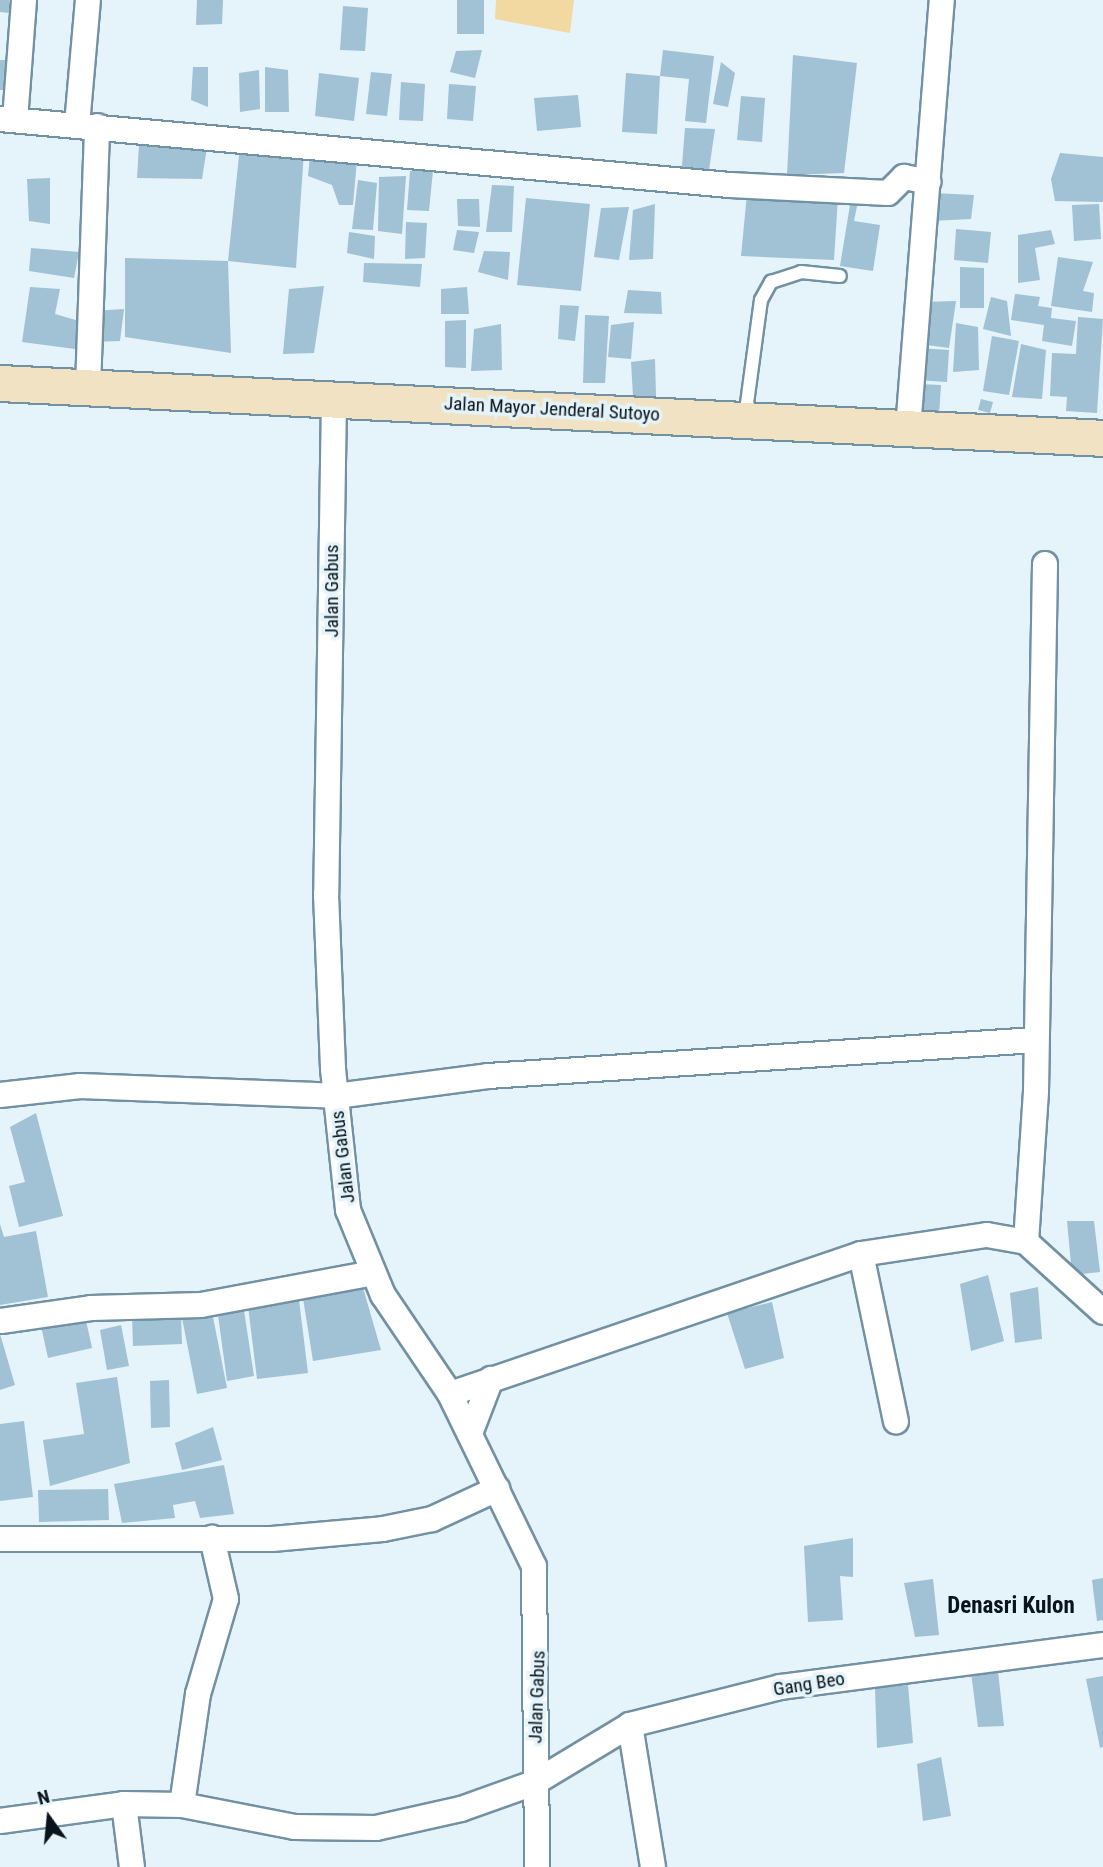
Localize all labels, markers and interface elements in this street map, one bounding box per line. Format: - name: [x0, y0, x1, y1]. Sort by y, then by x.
- street label: Jalan Mayor Jenderal Sutoyo: [443, 392, 661, 426]
- street label: Jalan Gabus: [321, 545, 343, 637]
- street label: Jalan Gabus: [326, 1110, 360, 1204]
- district label: Denasri Kulon: [947, 1592, 1075, 1620]
- street label: Jalan Gabus: [524, 1650, 550, 1744]
- street label: Gang Beo: [772, 1667, 846, 1701]
- north arrow: [14, 1783, 84, 1853]
- text: N: [35, 1785, 52, 1810]

